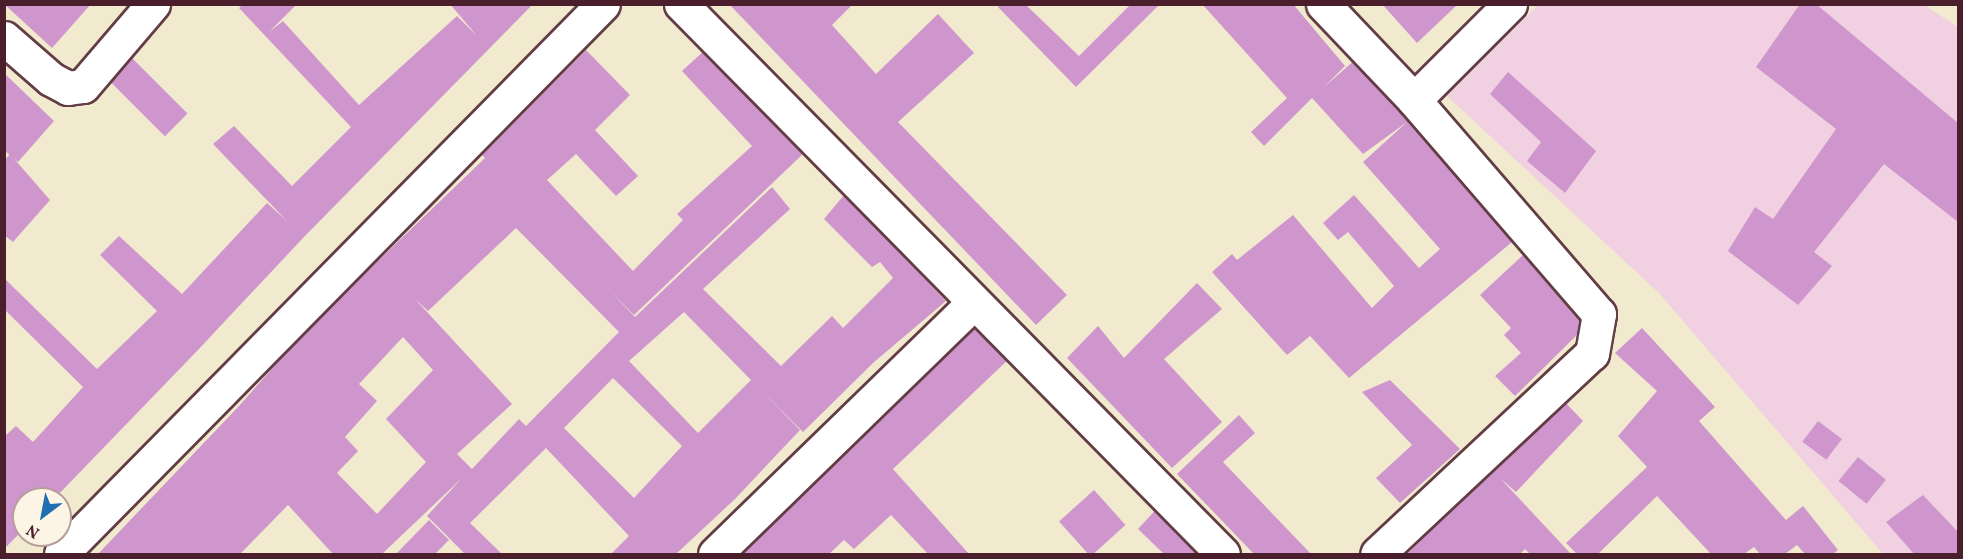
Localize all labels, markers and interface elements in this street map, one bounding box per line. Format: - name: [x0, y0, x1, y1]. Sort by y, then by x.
- north arrow: [12, 487, 72, 547]
- text: N: [23, 518, 44, 543]

